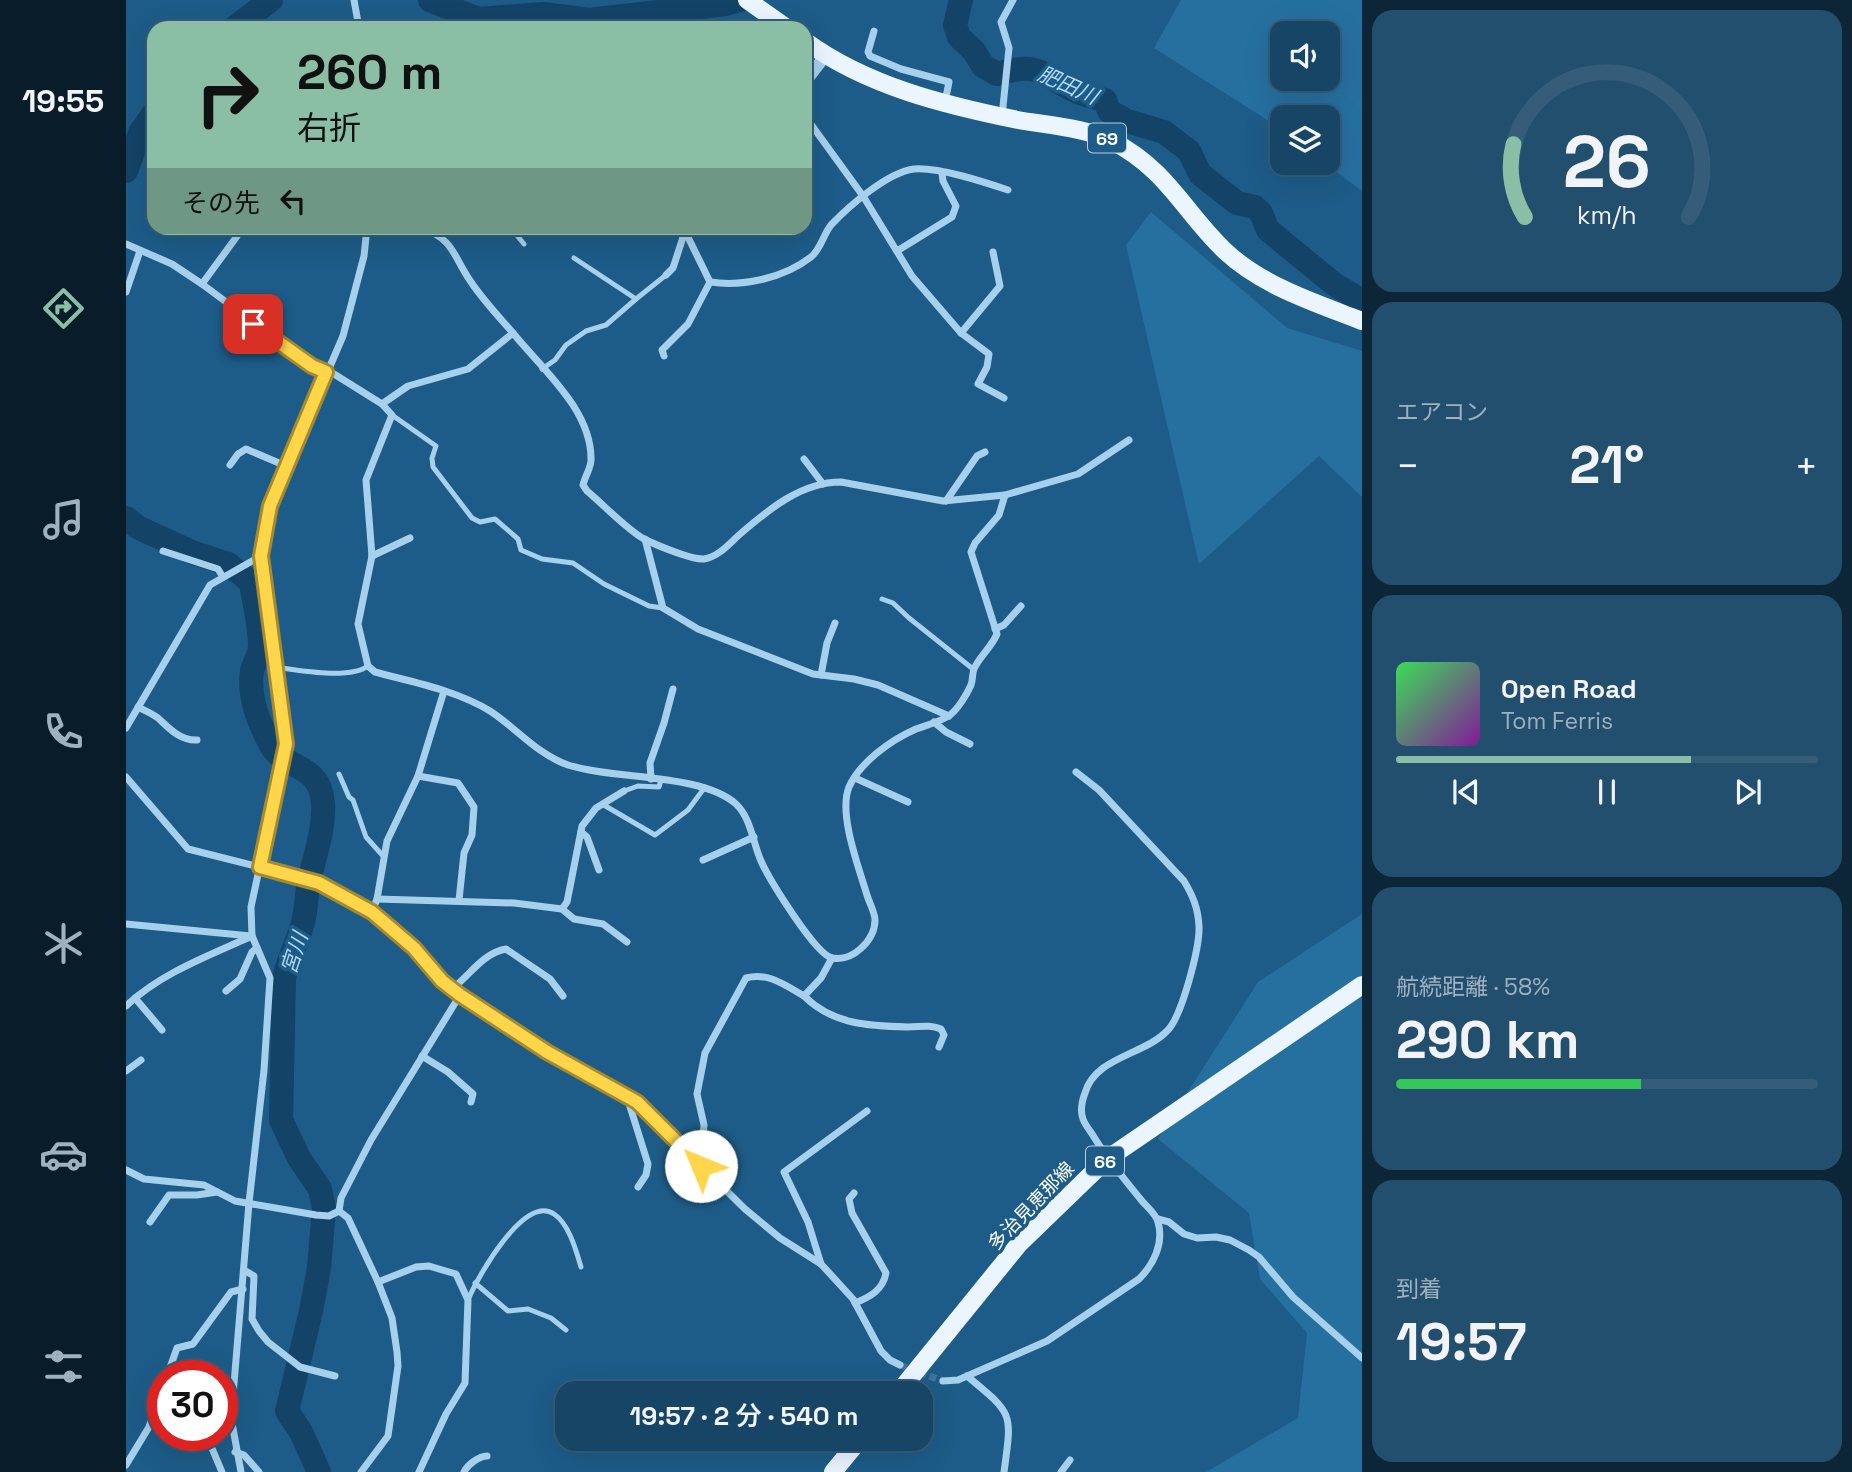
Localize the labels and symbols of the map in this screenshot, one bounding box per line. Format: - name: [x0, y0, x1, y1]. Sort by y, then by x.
- water label: 肥田川: [1034, 60, 1104, 111]
- road number: 69: [1088, 124, 1126, 153]
- pin: [223, 294, 283, 354]
- water label: 宮川: [275, 927, 314, 977]
- position arrow: [664, 1129, 738, 1203]
- road number: 66: [1086, 1146, 1124, 1176]
- street label: 多治見恵那線: [982, 1156, 1080, 1256]
- speed limit sign: 30: [147, 1360, 238, 1451]

